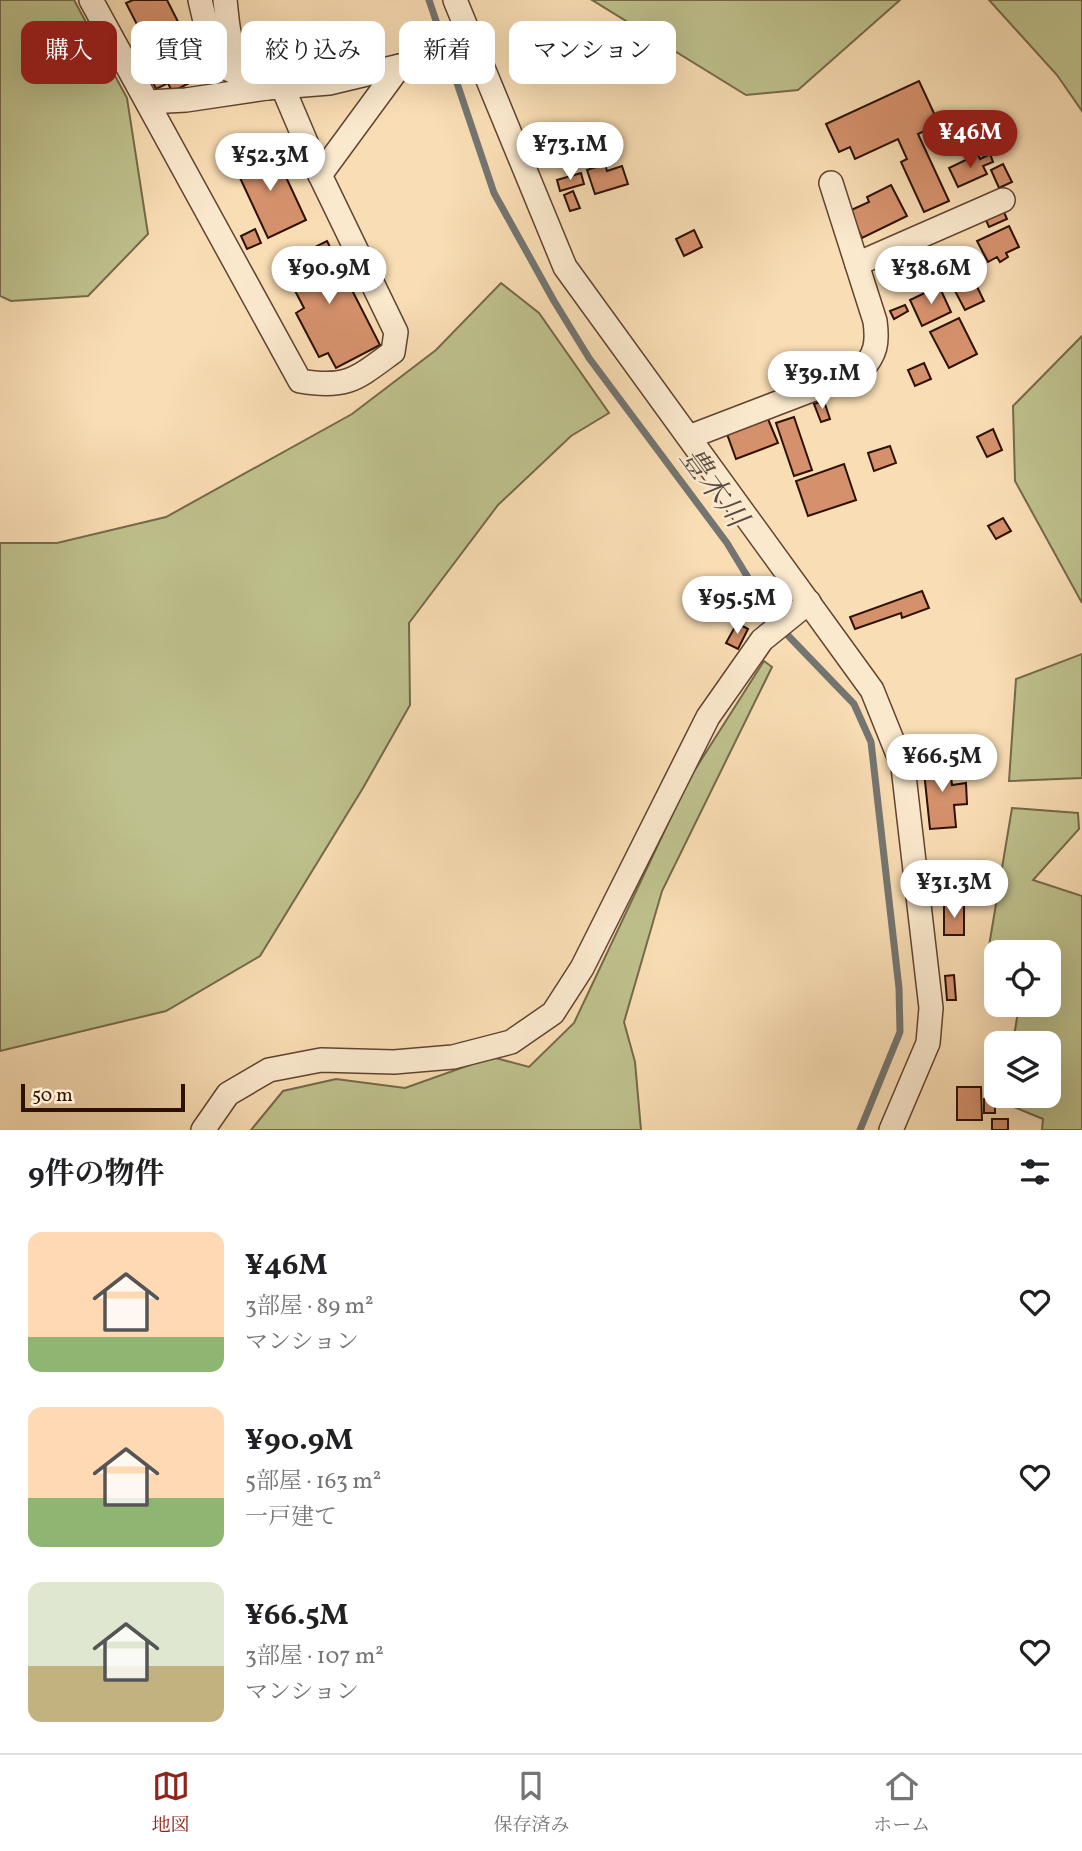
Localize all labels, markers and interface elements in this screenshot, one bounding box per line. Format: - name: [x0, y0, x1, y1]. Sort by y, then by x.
- chip: 購入: [21, 21, 117, 84]
- chip: 賃貸: [131, 21, 227, 84]
- chip: 絞り込み: [241, 21, 385, 84]
- chip: 新着: [399, 21, 495, 84]
- chip: マンション: [509, 21, 676, 84]
- pin: ¥46M: [929, 110, 1011, 170]
- text: ¥46M: [938, 117, 1002, 149]
- pin: ¥73.1M: [513, 122, 627, 182]
- text: ¥73.1M: [533, 129, 607, 161]
- pin: ¥52.3M: [213, 134, 327, 193]
- text: ¥52.3M: [231, 140, 309, 172]
- pin: ¥90.9M: [272, 246, 386, 306]
- pin: ¥38.6M: [874, 246, 988, 306]
- text: ¥90.9M: [287, 253, 371, 285]
- text: ¥38.6M: [891, 253, 971, 285]
- pin: ¥39.1M: [765, 352, 879, 411]
- text: ¥39.1M: [784, 358, 860, 390]
- water label: 豊木川: [669, 439, 758, 539]
- pin: ¥95.5M: [680, 576, 794, 636]
- text: ¥95.5M: [698, 583, 776, 615]
- pin: ¥66.5M: [885, 734, 999, 794]
- text: ¥66.5M: [902, 741, 982, 773]
- pin: ¥31.3M: [897, 860, 1011, 920]
- text: ¥31.3M: [916, 867, 992, 899]
- map controls: [984, 940, 1061, 1108]
- button: locate: [984, 940, 1061, 1017]
- button: layers: [984, 1031, 1061, 1108]
- scale bar: [21, 1081, 186, 1113]
- text: 50 m: [32, 1083, 73, 1109]
- icon: filters: [1016, 1153, 1054, 1191]
- text: 9件の物件: [28, 1154, 165, 1196]
- text: ¥46M: [245, 1245, 327, 1287]
- icon: home: [84, 1260, 168, 1344]
- icon: heart: [1016, 1283, 1054, 1321]
- text: 3部屋 · 89 m²: [245, 1291, 374, 1323]
- text: マンション: [245, 1327, 359, 1359]
- text: ¥90.9M: [245, 1420, 353, 1462]
- icon: home: [84, 1435, 168, 1519]
- icon: heart: [1016, 1458, 1054, 1496]
- text: 5部屋 · 163 m²: [245, 1466, 381, 1498]
- text: 一戸建て: [245, 1502, 337, 1534]
- text: ¥66.5M: [245, 1595, 349, 1637]
- icon: home: [84, 1610, 168, 1694]
- icon: heart: [1016, 1633, 1054, 1671]
- text: 3部屋 · 107 m²: [245, 1641, 384, 1673]
- text: マンション: [245, 1677, 359, 1709]
- tab: 地図: [152, 1767, 190, 1839]
- tab: 保存済み: [493, 1767, 569, 1839]
- tab: ホーム: [873, 1767, 930, 1839]

